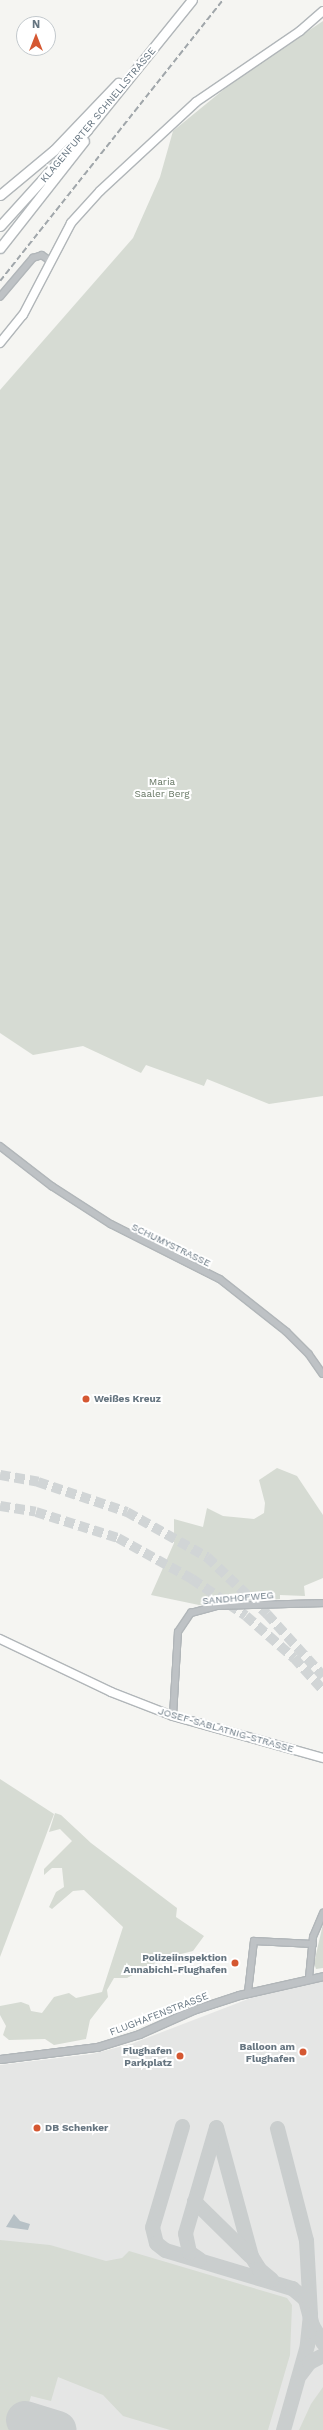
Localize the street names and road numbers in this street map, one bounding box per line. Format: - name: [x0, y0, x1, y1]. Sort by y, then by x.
- street label: KLAGENFURTER SCHNELLSTRASSE: [38, 45, 158, 185]
- street label: SCHUMYSTRASSE: [130, 1221, 212, 1269]
- street label: SANDHOFWEG: [202, 1589, 274, 1607]
- street label: JOSEF-SABLATNIG-STRASSE: [157, 1705, 295, 1755]
- street label: FLUGHAFENSTRASSE: [108, 1990, 210, 2038]

